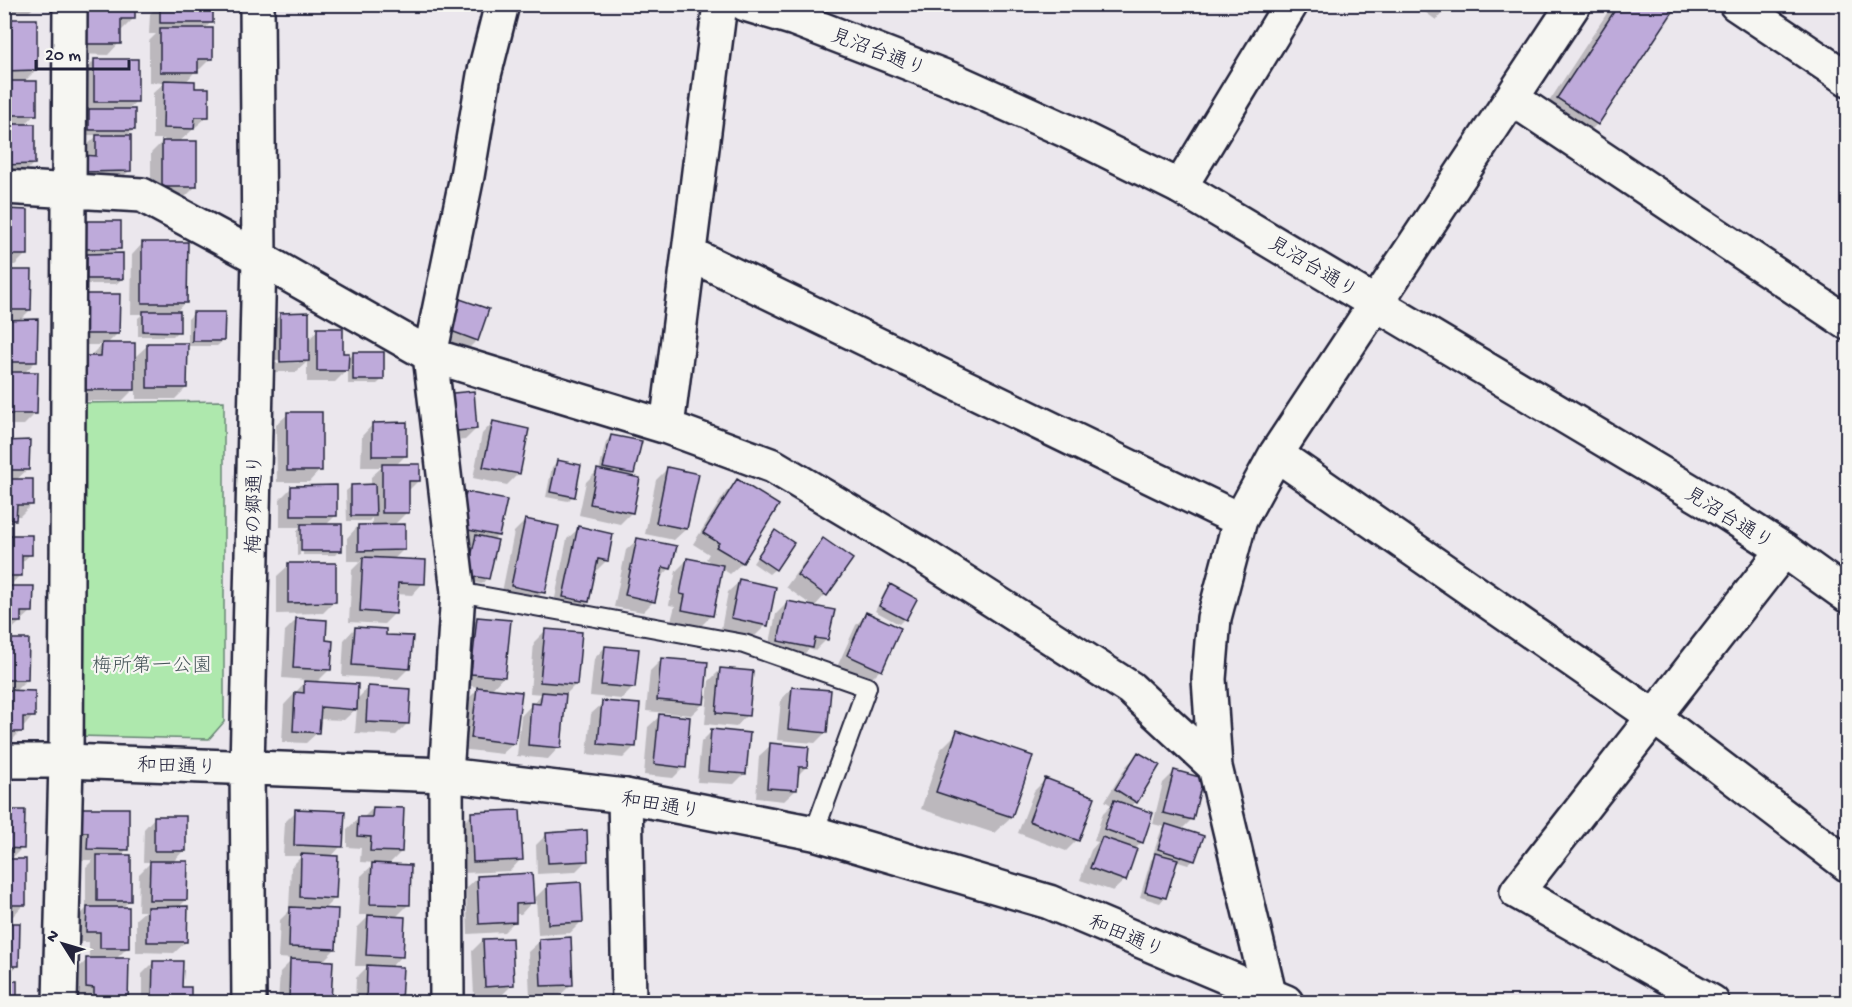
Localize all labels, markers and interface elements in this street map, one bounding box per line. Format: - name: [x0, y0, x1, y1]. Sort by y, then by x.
- street label: 見沼台通り: [827, 24, 929, 83]
- scale bar: [36, 33, 129, 71]
- text: 20 m: [45, 46, 81, 67]
- street label: 見沼台通り: [1263, 232, 1362, 305]
- street label: 梅の郷通り: [243, 454, 269, 554]
- street label: 見沼台通り: [1680, 482, 1778, 556]
- park label: 梅所第一公園: [92, 655, 212, 679]
- street label: 和田通り: [137, 755, 217, 781]
- street label: 和田通り: [619, 788, 702, 826]
- street label: 和田通り: [1084, 911, 1167, 964]
- north arrow: [33, 914, 93, 974]
- text: N: [43, 927, 65, 947]

